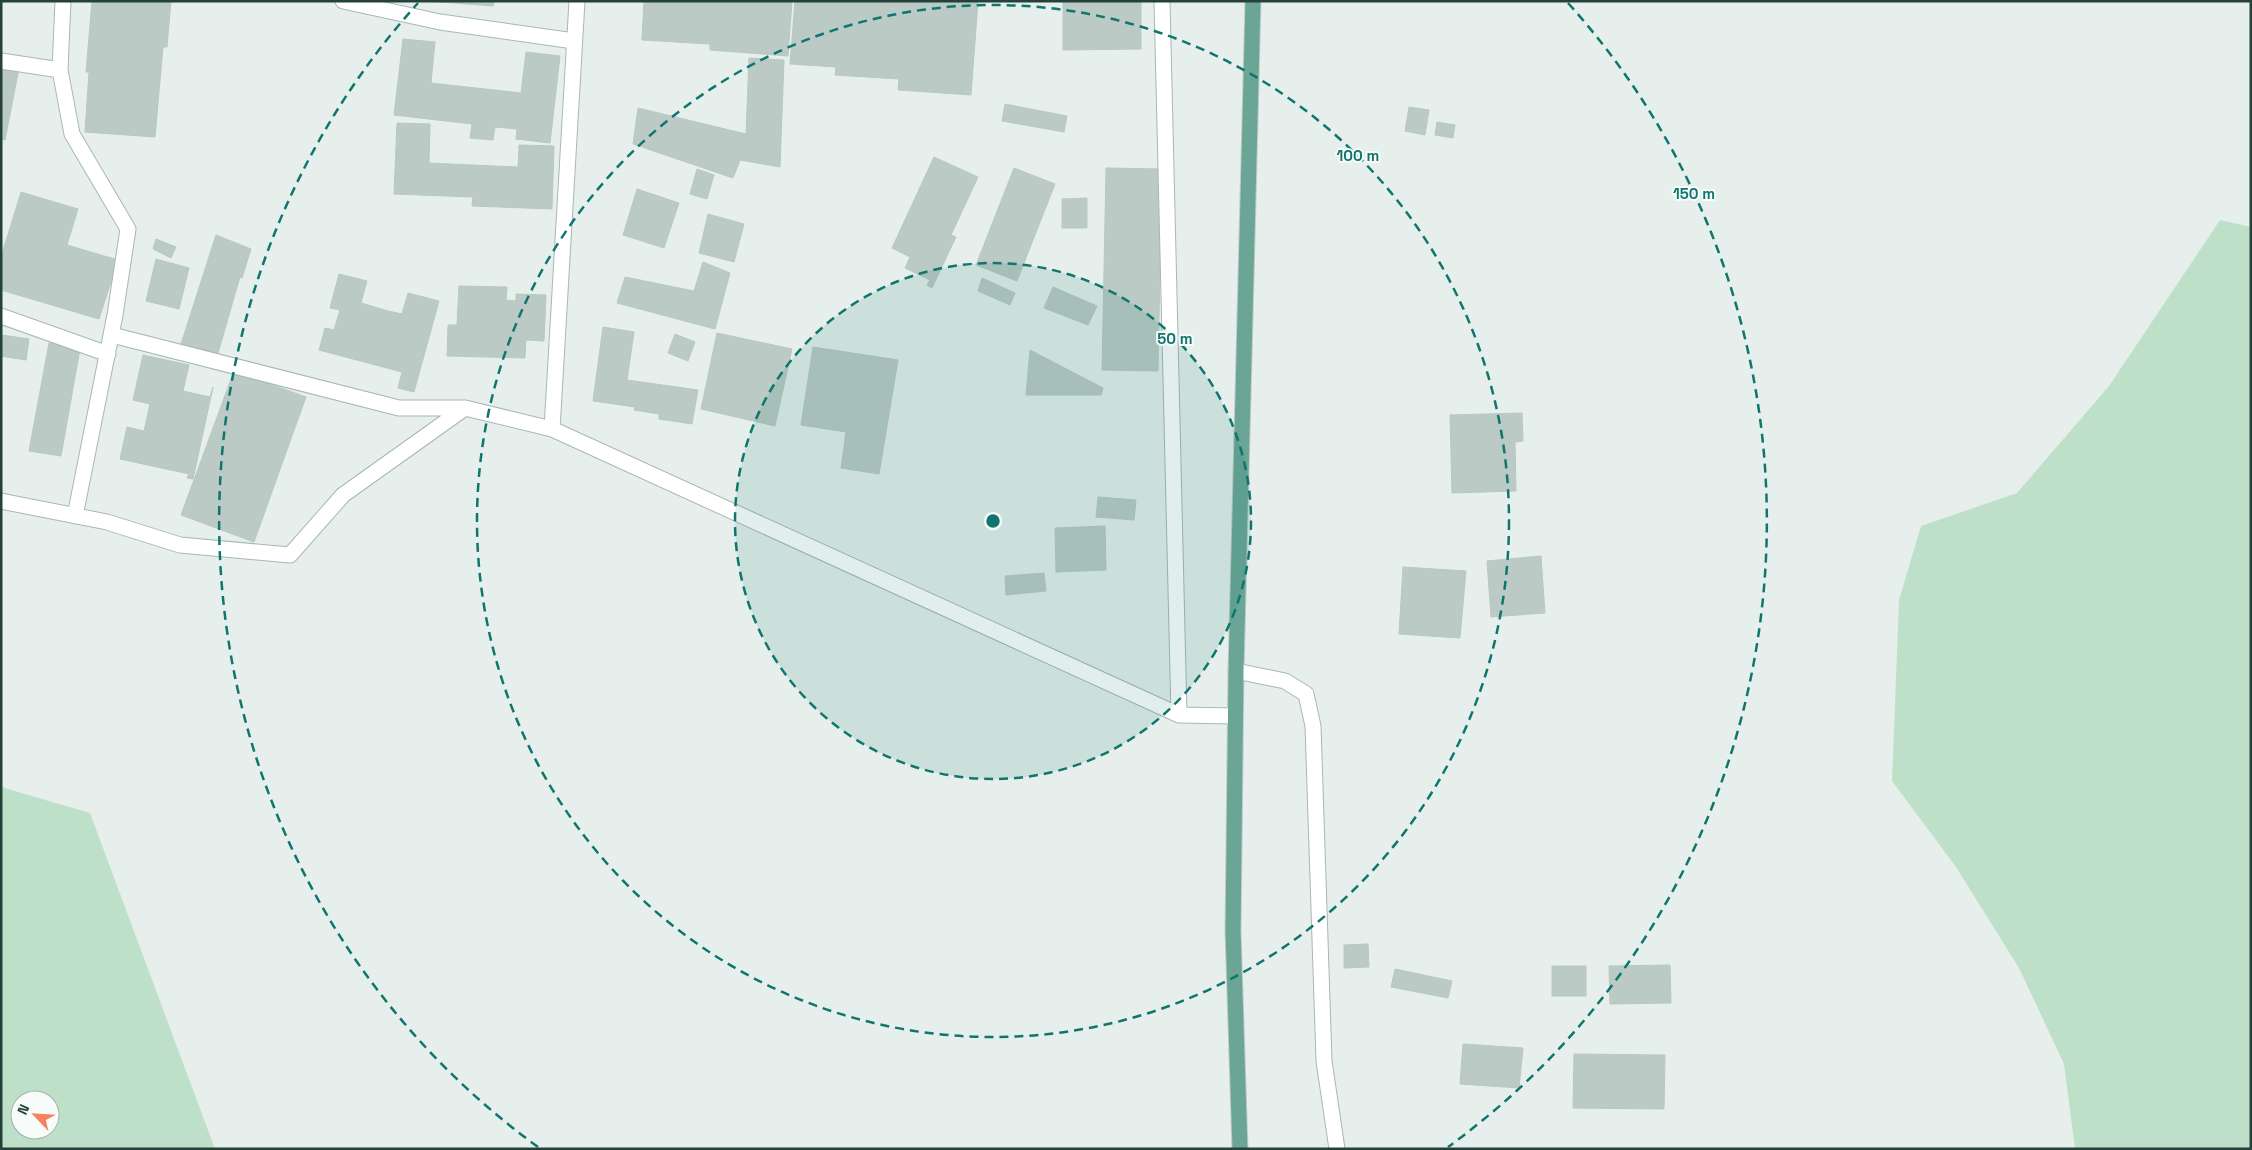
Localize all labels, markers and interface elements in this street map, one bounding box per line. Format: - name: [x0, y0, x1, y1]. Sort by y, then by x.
- text: 100 m: [1337, 146, 1379, 165]
- text: 150 m: [1673, 184, 1715, 203]
- text: 50 m: [1157, 329, 1193, 348]
- centre of rings: [984, 512, 1002, 530]
- north arrow: [10, 1090, 60, 1140]
- text: N: [13, 1101, 33, 1118]

